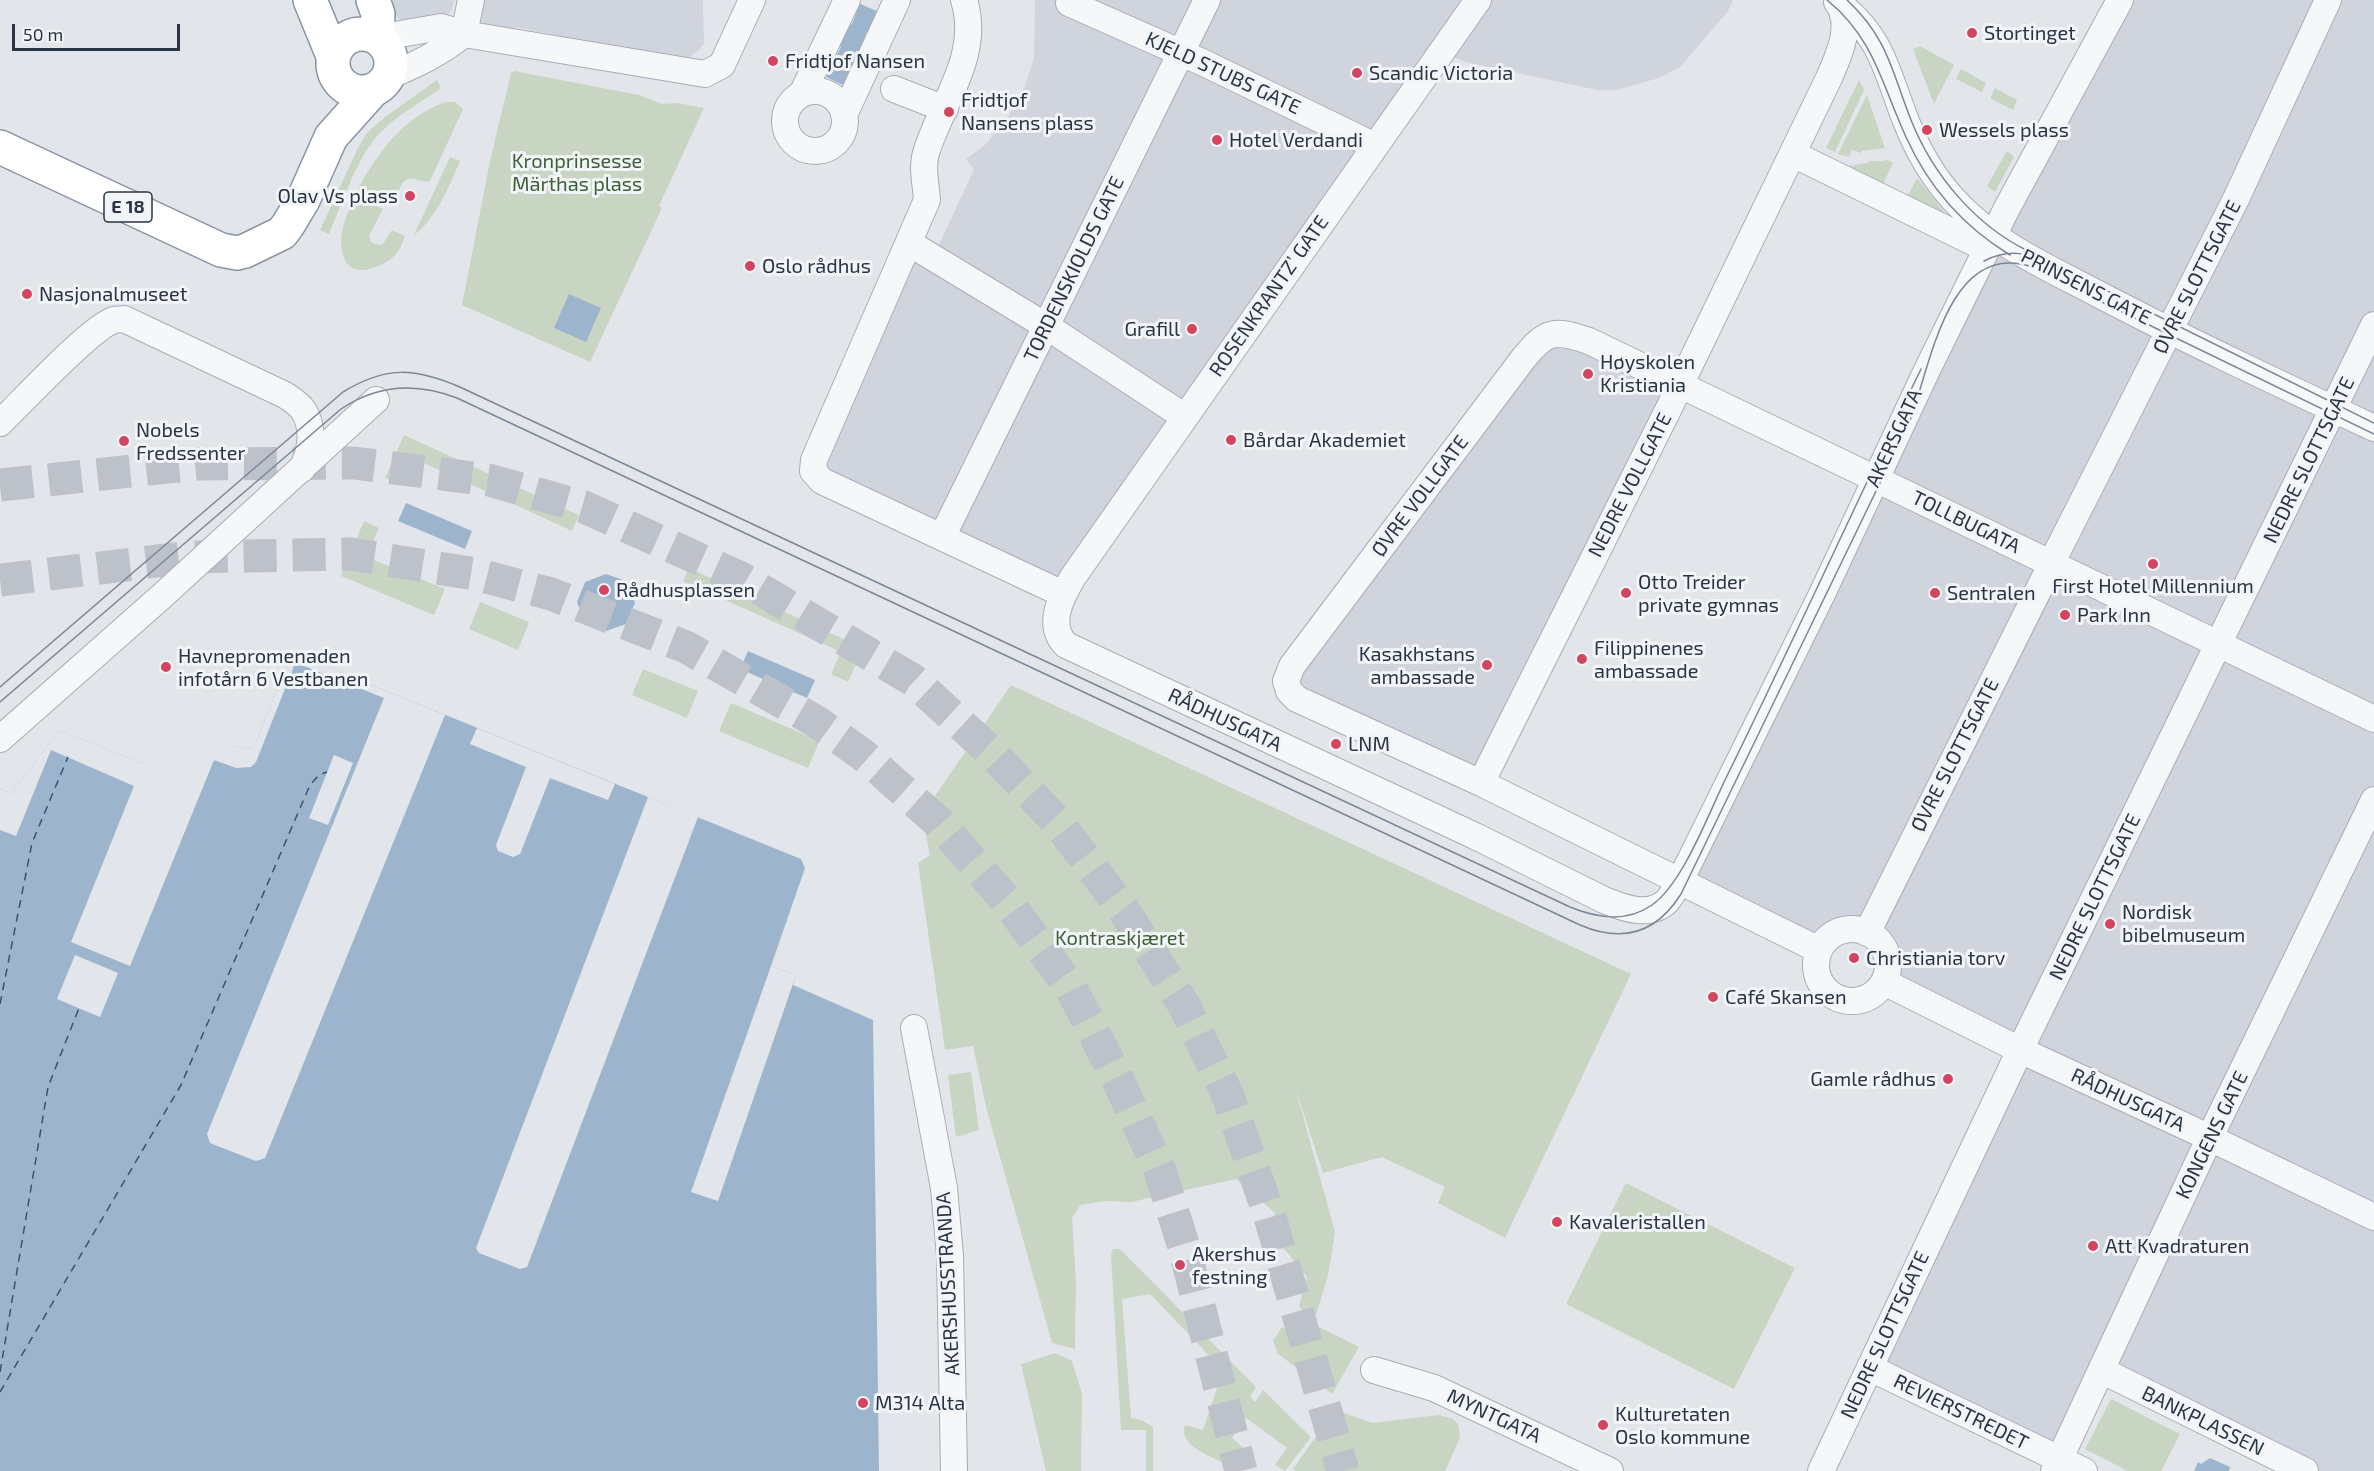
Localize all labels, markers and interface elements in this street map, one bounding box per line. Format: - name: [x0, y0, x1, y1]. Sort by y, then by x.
- scale bar: [15, 12, 183, 50]
- place label: Stortinget: [1984, 21, 2076, 45]
- text: 50 m: [23, 23, 63, 45]
- street label: KJELD STUBS GATE: [1141, 26, 1305, 120]
- marker: Stortinget: [1965, 26, 1979, 40]
- place label: Fridtjof Nansen: [785, 49, 925, 73]
- marker: Fridtjof Nansen: [766, 54, 780, 68]
- place label: Scandic Victoria: [1369, 61, 1513, 85]
- marker: Scandic Victoria: [1350, 66, 1364, 80]
- place label: Fridtjof Nansens plass: [961, 88, 1094, 135]
- marker: Fridtjof Nansens plass: [942, 105, 956, 119]
- place label: Wessels plass: [1939, 118, 2069, 142]
- marker: Wessels plass: [1920, 123, 1934, 137]
- place label: Hotel Verdandi: [1229, 128, 1363, 152]
- marker: Hotel Verdandi: [1210, 133, 1224, 147]
- park label: Kronprinsesse Märthas plass: [512, 149, 642, 196]
- street label: TORDENSKIOLDS GATE: [1019, 172, 1129, 366]
- place label: Olav Vs plass: [277, 184, 398, 208]
- marker: Olav Vs plass: [403, 189, 417, 203]
- road number: E 18: [104, 192, 152, 222]
- street label: ØVRE SLOTTSGATE: [2148, 196, 2246, 358]
- street label: ROSENKRANTZ’ GATE: [1204, 211, 1334, 381]
- street label: PRINSENS GATE: [2017, 244, 2155, 330]
- place label: Oslo rådhus: [762, 254, 871, 278]
- marker: Oslo rådhus: [743, 259, 757, 273]
- place label: Nasjonalmuseet: [39, 282, 187, 306]
- marker: Nasjonalmuseet: [20, 287, 34, 301]
- place label: Grafill: [1124, 317, 1180, 341]
- marker: Grafill: [1185, 322, 1199, 336]
- place label: Høyskolen Kristiania: [1600, 350, 1695, 397]
- marker: Høyskolen Kristiania: [1581, 367, 1595, 381]
- street label: NEDRE SLOTTSGATE: [2258, 373, 2360, 547]
- street label: AKERSGATA: [1861, 385, 1927, 491]
- street label: NEDRE VOLLGATE: [1583, 409, 1677, 561]
- place label: Nobels Fredssenter: [136, 418, 245, 465]
- place label: Bårdar Akademiet: [1243, 428, 1406, 452]
- street label: ØVRE VOLLGATE: [1367, 431, 1473, 561]
- marker: Bårdar Akademiet: [1224, 433, 1238, 447]
- marker: Nobels Fredssenter: [117, 434, 131, 448]
- street label: TOLLBUGATA: [1908, 485, 2024, 559]
- marker: First Hotel Millennium: [2146, 557, 2160, 571]
- place label: Otto Treider private gymnas: [1638, 570, 1779, 617]
- place label: First Hotel Millennium: [2052, 574, 2254, 598]
- place label: Rådhusplassen: [616, 578, 755, 602]
- place label: Sentralen: [1947, 581, 2035, 605]
- marker: Rådhusplassen: [597, 583, 611, 597]
- marker: Otto Treider private gymnas: [1619, 586, 1633, 600]
- marker: Sentralen: [1928, 586, 1942, 600]
- place label: Park Inn: [2077, 603, 2151, 627]
- marker: Park Inn: [2058, 608, 2072, 622]
- place label: Filippinenes ambassade: [1594, 636, 1704, 683]
- place label: Kasakhstans ambassade: [1359, 642, 1475, 689]
- place label: Havnepromenaden infotårn 6 Vestbanen: [178, 644, 368, 691]
- marker: Filippinenes ambassade: [1575, 652, 1589, 666]
- marker: Kasakhstans ambassade: [1480, 658, 1494, 672]
- marker: Havnepromenaden infotårn 6 Vestbanen: [159, 660, 173, 674]
- street label: ØVRE SLOTTSGATE: [1906, 674, 2004, 836]
- street label: RÅDHUSGATA: [1164, 683, 1286, 757]
- place label: LNM: [1348, 732, 1390, 756]
- marker: LNM: [1329, 737, 1343, 751]
- street label: NEDRE SLOTTSGATE: [2044, 810, 2146, 984]
- place label: Nordisk bibelmuseum: [2122, 900, 2245, 947]
- marker: Nordisk bibelmuseum: [2103, 917, 2117, 931]
- park label: Kontraskjæret: [1055, 926, 1185, 950]
- place label: Christiania torv: [1866, 946, 2005, 970]
- marker: Christiania torv: [1847, 951, 1861, 965]
- place label: Café Skansen: [1725, 985, 1847, 1009]
- marker: Café Skansen: [1706, 990, 1720, 1004]
- street label: RÅDHUSGATA: [2067, 1063, 2189, 1137]
- place label: Gamle rådhus: [1810, 1067, 1936, 1091]
- street label: KONGENS GATE: [2171, 1067, 2253, 1203]
- marker: Gamle rådhus: [1941, 1072, 1955, 1086]
- street label: AKERSHUSSTRANDA: [931, 1191, 965, 1377]
- place label: Kavaleristallen: [1569, 1210, 1706, 1234]
- marker: Kavaleristallen: [1550, 1215, 1564, 1229]
- place label: Att Kvadraturen: [2105, 1234, 2249, 1258]
- marker: Att Kvadraturen: [2086, 1239, 2100, 1253]
- place label: Akershus festning: [1192, 1242, 1276, 1289]
- street label: NEDRE SLOTTSGATE: [1836, 1247, 1934, 1423]
- marker: Akershus festning: [1173, 1258, 1187, 1272]
- street label: REVIERSTREDET: [1890, 1369, 2032, 1455]
- street label: BANKPLASSEN: [2138, 1381, 2268, 1461]
- street label: MYNTGATA: [1443, 1384, 1545, 1448]
- place label: M314 Alta: [875, 1391, 965, 1415]
- marker: M314 Alta: [856, 1396, 870, 1410]
- place label: Kulturetaten Oslo kommune: [1615, 1402, 1750, 1449]
- marker: Kulturetaten Oslo kommune: [1596, 1418, 1610, 1432]

